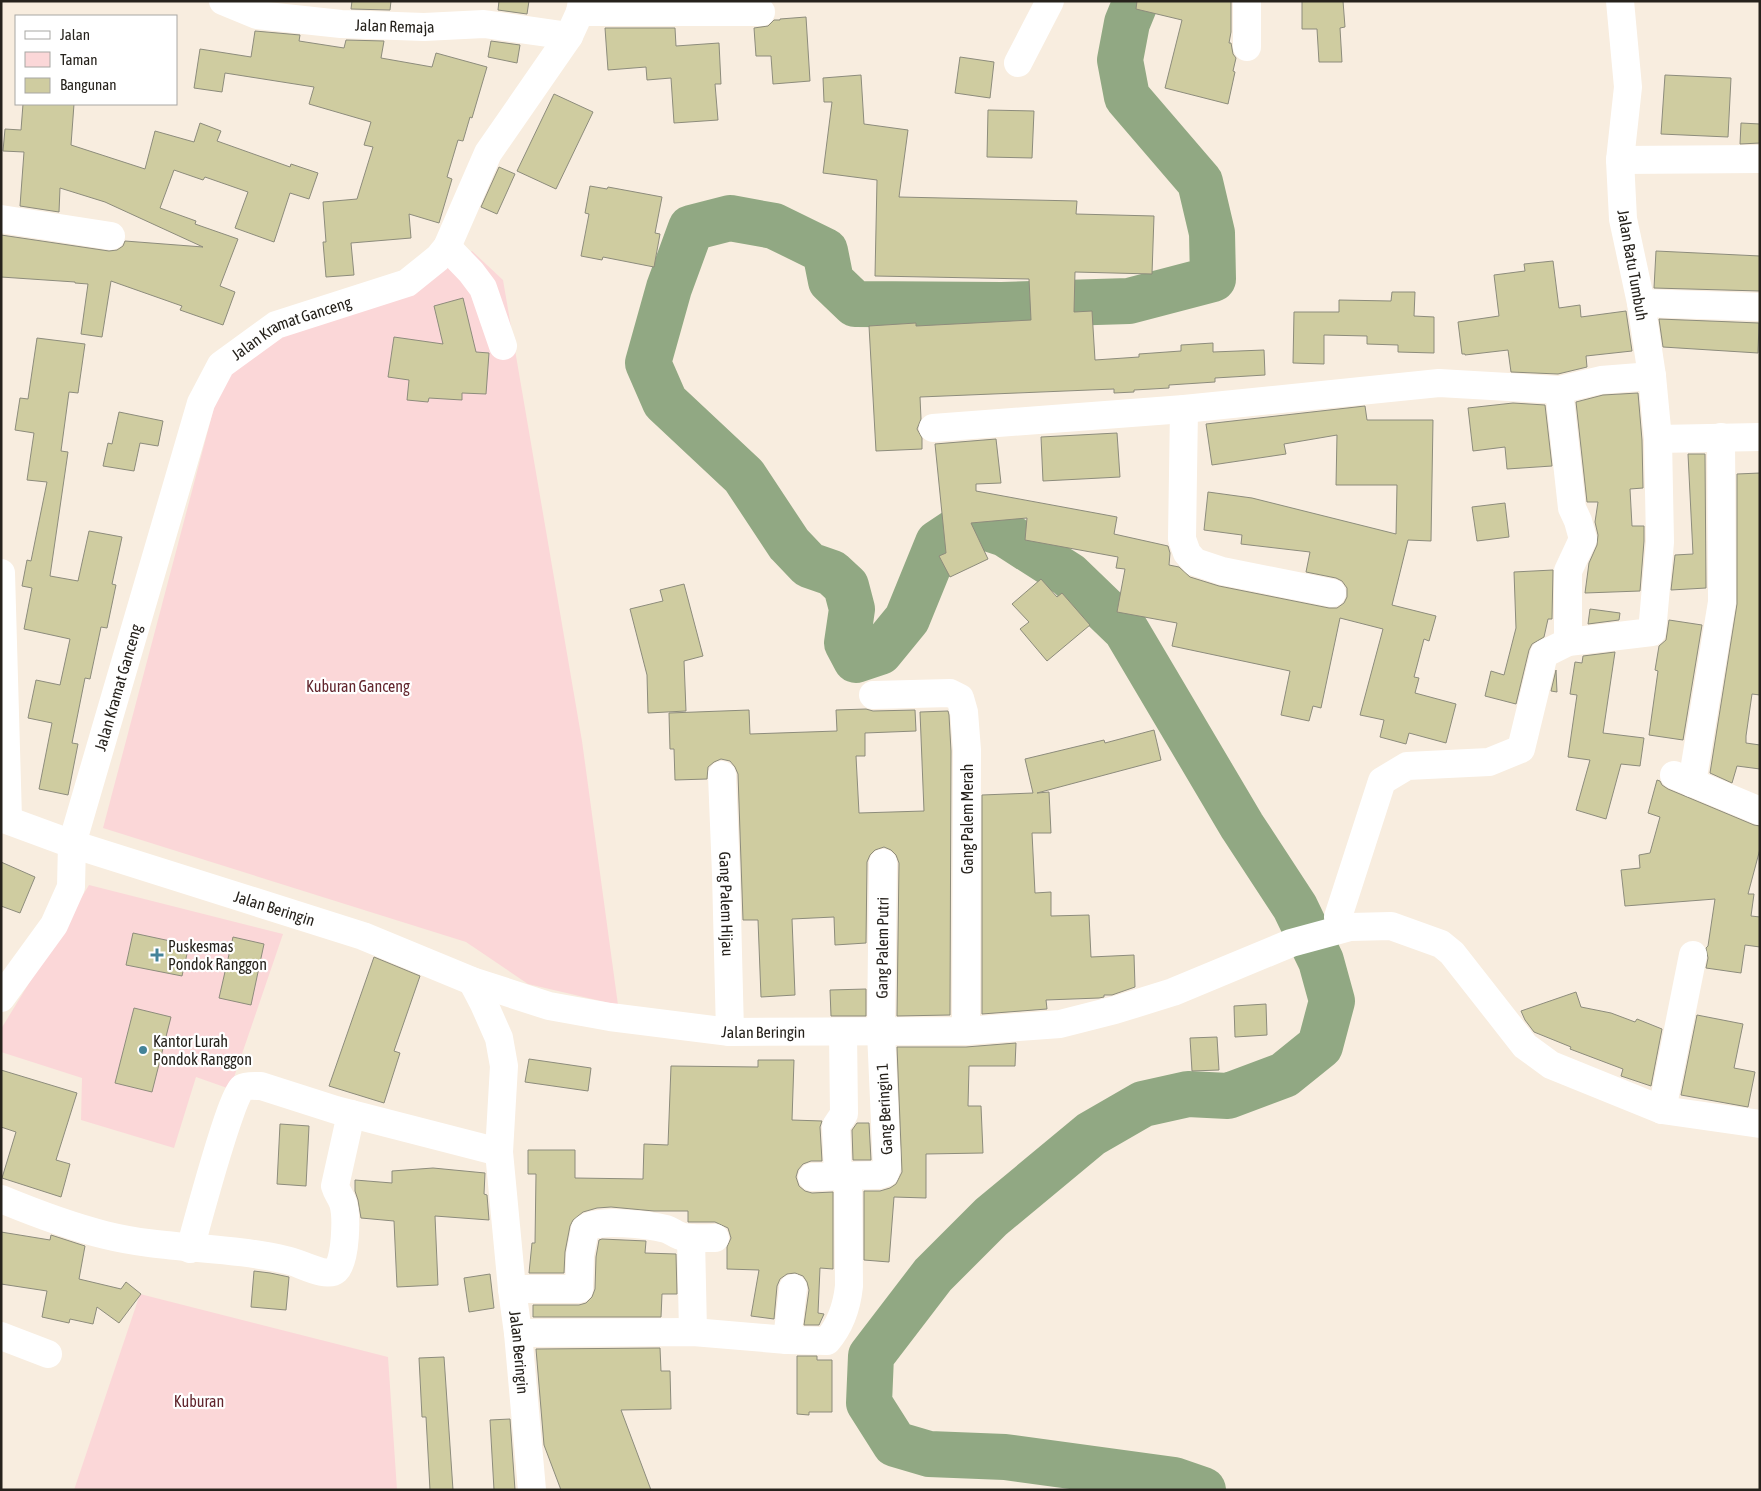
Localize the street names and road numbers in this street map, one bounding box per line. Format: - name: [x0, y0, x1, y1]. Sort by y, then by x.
- street label: Jalan Remaja: [355, 16, 435, 37]
- street label: Jalan Batu Tumbuh: [1614, 208, 1652, 322]
- street label: Jalan Kramat Ganceng: [228, 292, 354, 363]
- street label: Jalan Kramat Ganceng: [91, 622, 146, 753]
- street label: Gang Palem Merah: [958, 764, 977, 874]
- street label: Gang Palem Hijau: [716, 851, 737, 956]
- street label: Jalan Beringin: [232, 887, 317, 929]
- street label: Gang Palem Putri: [872, 897, 892, 999]
- street label: Jalan Beringin: [721, 1022, 805, 1042]
- street label: Gang Beringin 1: [873, 1063, 896, 1155]
- street label: Jalan Beringin: [506, 1309, 532, 1395]

